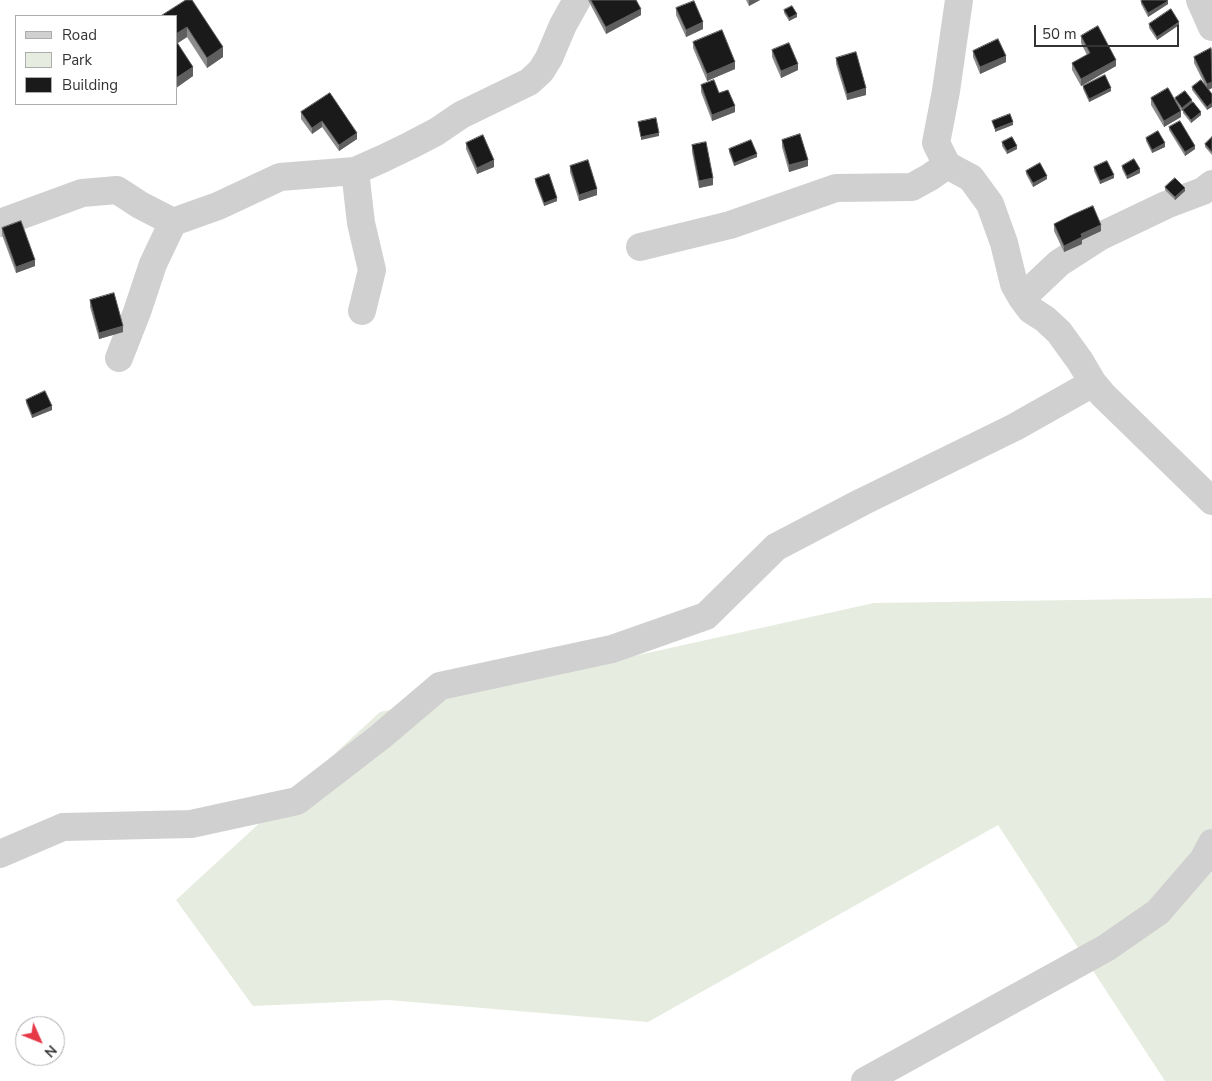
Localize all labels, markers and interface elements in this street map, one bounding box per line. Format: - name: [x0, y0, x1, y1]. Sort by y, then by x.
- legend: [15, 15, 178, 105]
- scale bar: [1037, 15, 1182, 47]
- text: 50 m: [1042, 24, 1077, 44]
- text: Road: [62, 25, 97, 45]
- text: Park: [62, 50, 92, 70]
- text: Building: [62, 75, 118, 95]
- north arrow: [15, 1016, 65, 1066]
- text: N: [40, 1041, 61, 1061]

